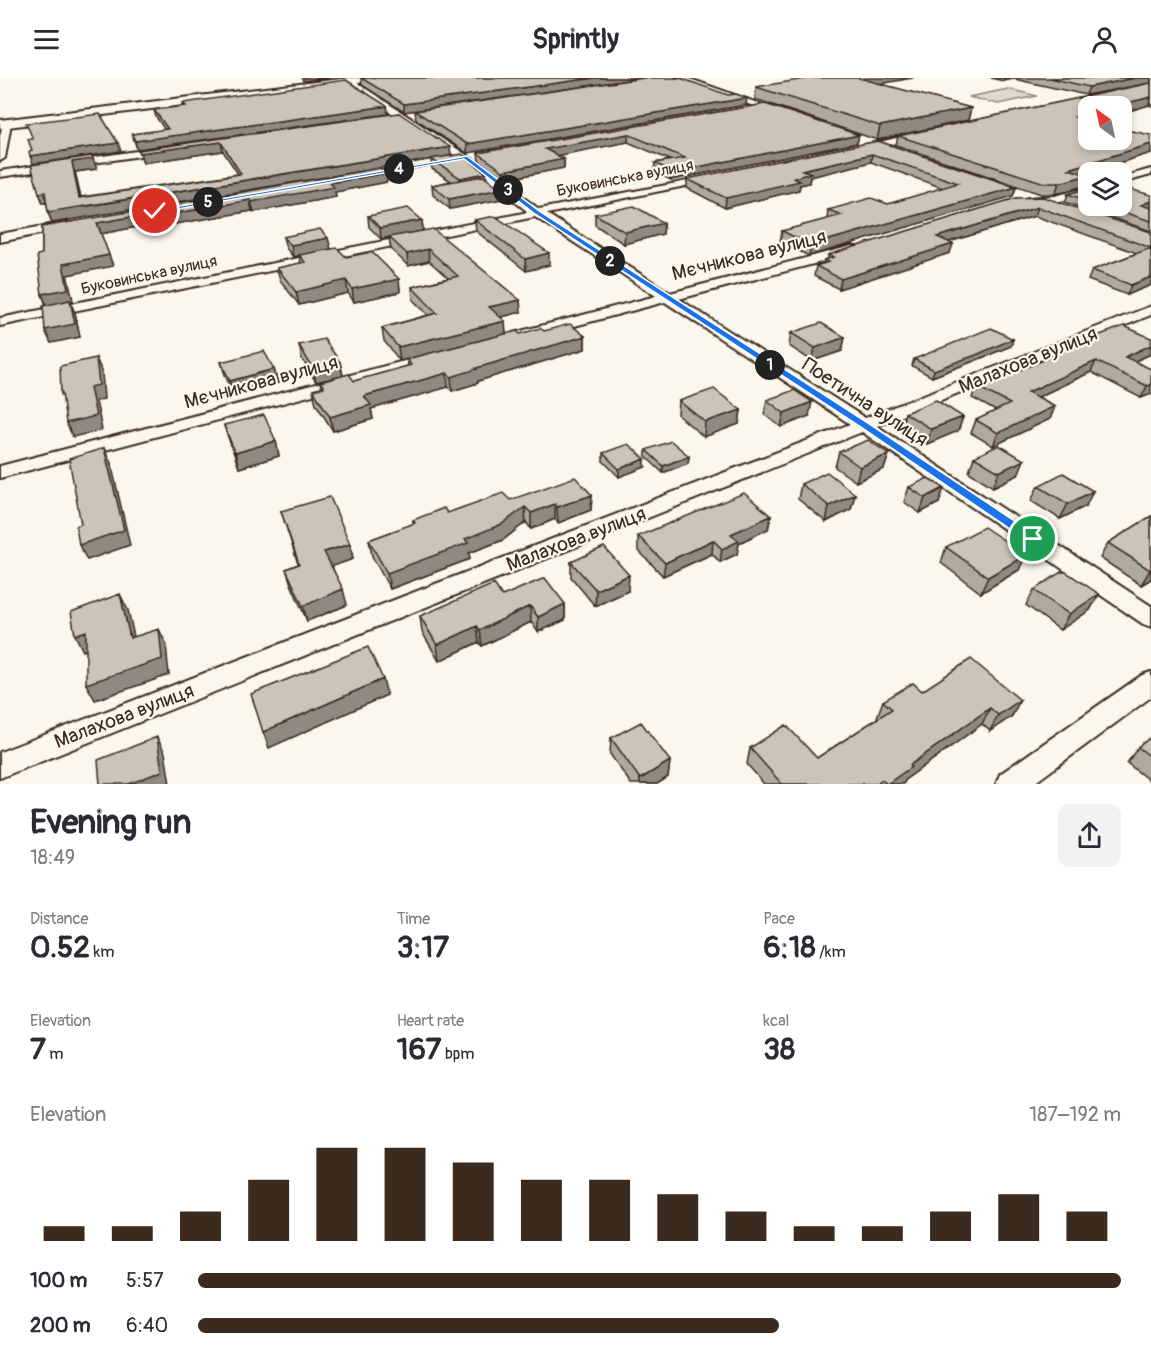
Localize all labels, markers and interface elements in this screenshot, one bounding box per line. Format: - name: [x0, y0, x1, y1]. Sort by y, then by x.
- icon: menu: [30, 23, 63, 56]
- text: Sprintly: [532, 23, 619, 56]
- icon: person: [1088, 23, 1121, 56]
- north arrow: [1078, 96, 1132, 150]
- map controls: [1078, 96, 1132, 216]
- pin: 4: [384, 154, 414, 184]
- street label: Буковинська вулиця: [555, 155, 695, 201]
- text: 4: [394, 159, 404, 179]
- button: layers: [1078, 162, 1132, 216]
- pin: 3: [493, 175, 523, 205]
- text: 3: [504, 180, 512, 200]
- pin: [129, 185, 180, 236]
- pin: 5: [193, 187, 223, 217]
- text: 5: [204, 192, 212, 212]
- icon: check: [138, 194, 171, 227]
- street label: Мєчникова вулиця: [669, 224, 829, 286]
- pin: 2: [595, 246, 625, 276]
- street label: Буковинська вулиця: [79, 251, 219, 299]
- text: 2: [606, 251, 614, 271]
- street label: Малахова вулиця: [955, 321, 1101, 399]
- street label: Мєчникова вулиця: [181, 349, 341, 415]
- pin: 1: [755, 350, 785, 380]
- street label: Поетична вулиця: [797, 352, 933, 452]
- text: 1: [767, 355, 773, 375]
- street label: Малахова вулиця: [503, 501, 649, 577]
- pin: [1007, 513, 1058, 564]
- icon: arrive: [1016, 522, 1049, 555]
- street label: Малахова вулиця: [51, 678, 197, 754]
- text: Evening run: [30, 802, 191, 843]
- button: share: [1058, 804, 1121, 867]
- text: 18:49: [30, 845, 75, 870]
- text: Distance: [30, 909, 89, 929]
- text: Time: [397, 909, 430, 929]
- text: Pace: [763, 909, 795, 929]
- text: 0.52: [30, 929, 90, 966]
- text: 3:17: [397, 929, 449, 966]
- text: 6:18: [763, 929, 816, 966]
- text: km: [90, 942, 114, 962]
- text: /km: [816, 942, 846, 962]
- text: Elevation: [30, 1011, 91, 1031]
- text: Heart rate: [397, 1011, 464, 1031]
- text: kcal: [763, 1011, 789, 1031]
- text: 7: [30, 1031, 46, 1068]
- text: 167: [397, 1031, 441, 1068]
- text: 38: [763, 1031, 795, 1068]
- text: m: [46, 1044, 64, 1064]
- text: bpm: [441, 1044, 475, 1064]
- text: Elevation: [30, 1102, 106, 1127]
- text: 187–192 m: [1029, 1102, 1121, 1127]
- text: 100 m: [30, 1268, 87, 1293]
- text: 5:57: [126, 1268, 164, 1293]
- text: 200 m: [30, 1313, 91, 1338]
- text: 6:40: [126, 1313, 168, 1338]

